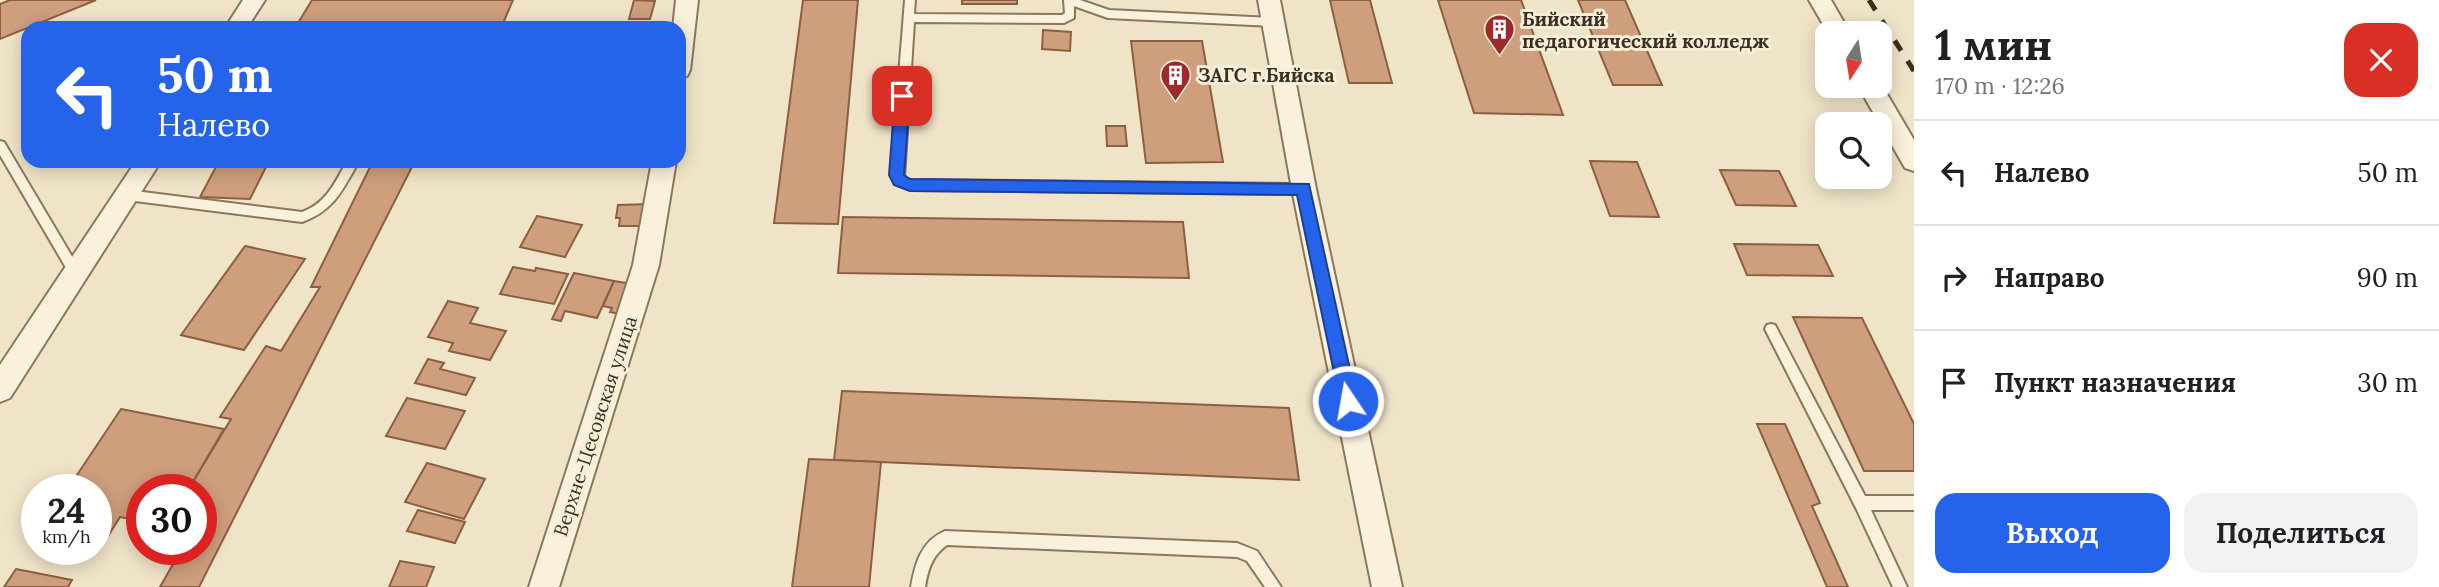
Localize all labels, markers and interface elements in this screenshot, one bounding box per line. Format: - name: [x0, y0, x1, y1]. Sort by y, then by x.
- place label: Бийский педагогический колледж: [1522, 7, 1769, 53]
- building icon: Бийский педагогический колледж: [1482, 13, 1516, 57]
- text: 1 мин: [1935, 18, 2052, 72]
- north arrow: [1815, 21, 1892, 98]
- map controls: [1815, 21, 1892, 189]
- button: close: [2344, 23, 2418, 97]
- text: 50 m: [157, 43, 273, 105]
- icon: left: [42, 49, 133, 140]
- building icon: ЗАГС г.Бийска: [1158, 58, 1192, 102]
- place label: ЗАГС г.Бийска: [1198, 63, 1334, 87]
- pin: [872, 66, 932, 126]
- text: 170 m · 12:26: [1935, 71, 2065, 100]
- icon: arrive: [883, 77, 921, 115]
- text: Налево: [157, 104, 270, 145]
- button: search: [1815, 112, 1892, 189]
- icon: left: [1935, 154, 1973, 192]
- text: Налево: [1994, 156, 2090, 189]
- text: 50 m: [2358, 156, 2418, 189]
- icon: right: [1935, 259, 1973, 297]
- text: Направо: [1994, 261, 2105, 294]
- text: 90 m: [2357, 261, 2418, 294]
- street label: Верхне-Цесовская улица: [548, 313, 642, 539]
- position arrow: [1311, 364, 1385, 438]
- icon: arrive: [1935, 364, 1973, 402]
- text: Пункт назначения: [1994, 366, 2236, 399]
- text: 30 m: [2357, 366, 2418, 399]
- speed limit sign: 30: [126, 474, 217, 565]
- text: 24: [48, 488, 85, 533]
- button: Выход: [1935, 493, 2170, 573]
- button: Поделиться: [2184, 493, 2418, 573]
- text: km/h: [42, 525, 91, 548]

